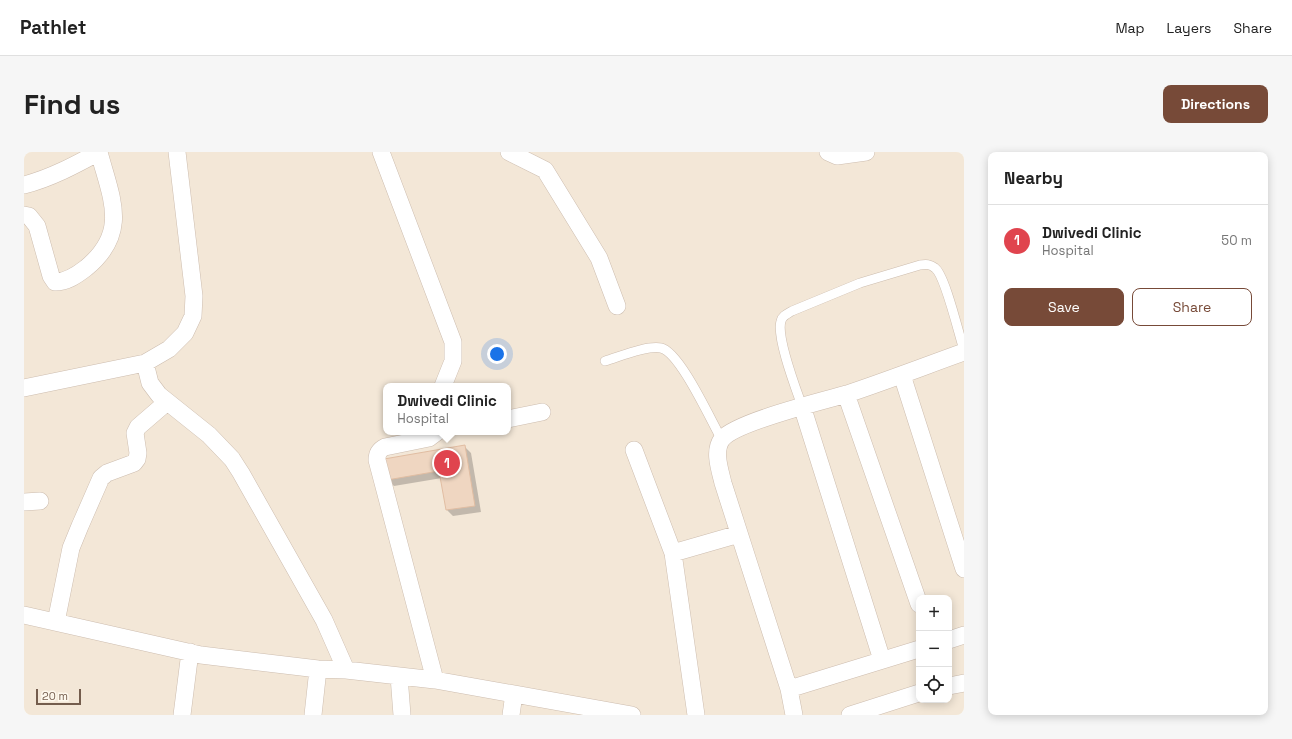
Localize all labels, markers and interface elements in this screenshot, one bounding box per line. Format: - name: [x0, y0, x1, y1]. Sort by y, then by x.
- text: Pathlet: [20, 15, 86, 40]
- text: Map: [1115, 19, 1145, 37]
- text: Layers: [1167, 19, 1211, 37]
- text: Share: [1233, 19, 1272, 37]
- button: Directions: [1163, 85, 1268, 123]
- text: Find us: [24, 86, 121, 122]
- text: Nearby: [1004, 167, 1063, 189]
- text: Dwivedi Clinic: [1042, 223, 1141, 242]
- text: 1: [1014, 232, 1020, 249]
- text: 50 m: [1221, 232, 1252, 249]
- text: Hospital: [1042, 242, 1094, 259]
- button: Save: [1004, 288, 1124, 326]
- button: Share: [1132, 288, 1252, 326]
- your location: [487, 344, 507, 364]
- popup: [383, 383, 511, 435]
- text: Dwivedi Clinic: [397, 391, 497, 410]
- text: Hospital: [397, 410, 449, 427]
- pin: 1: [434, 448, 460, 478]
- map controls: [916, 595, 952, 703]
- button: +: [916, 595, 952, 631]
- button: −: [916, 631, 952, 667]
- button: locate: [916, 667, 952, 703]
- scale bar: [36, 687, 81, 706]
- text: 20 m: [42, 689, 68, 703]

